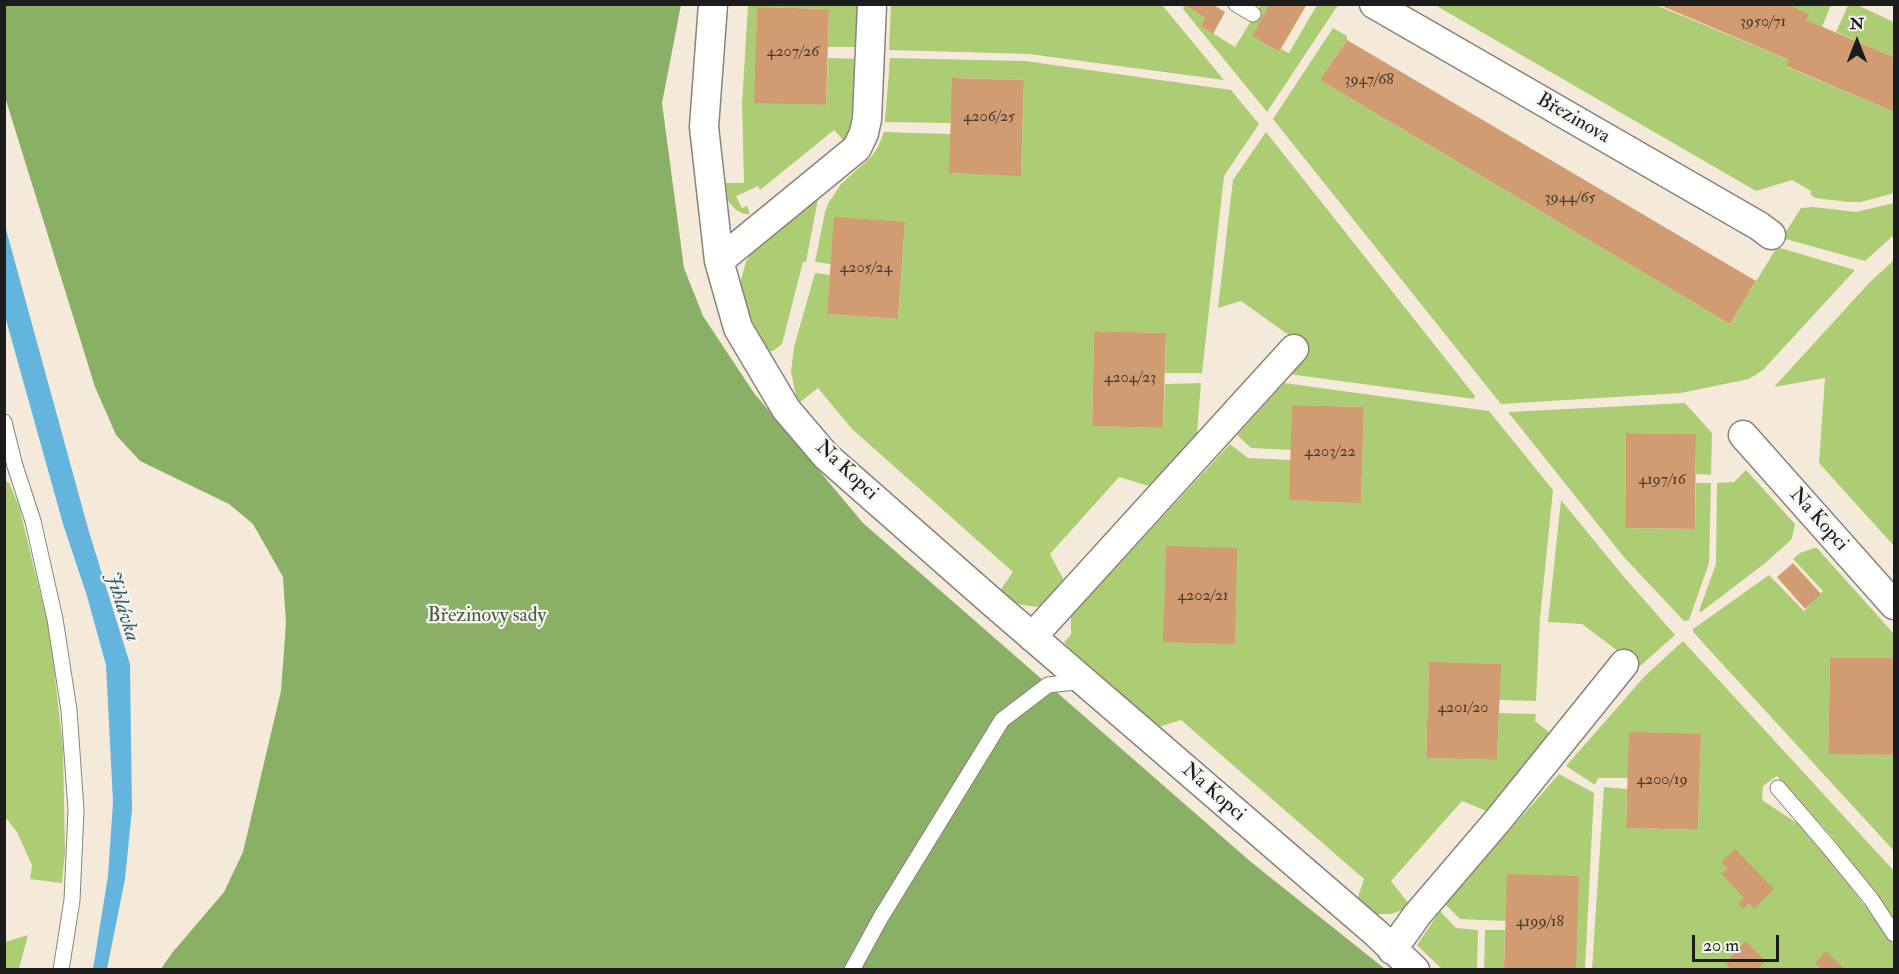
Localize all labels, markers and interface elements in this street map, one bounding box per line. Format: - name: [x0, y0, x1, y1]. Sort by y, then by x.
- north arrow: [1827, 12, 1887, 72]
- house number: 3950/71: [1740, 13, 1786, 33]
- text: N: [1850, 14, 1864, 34]
- house number: 4207/26: [767, 43, 819, 63]
- house number: 3947/68: [1344, 71, 1394, 91]
- street label: Březinova: [1532, 89, 1614, 149]
- house number: 4206/25: [963, 108, 1015, 128]
- house number: 3944/65: [1544, 189, 1596, 209]
- house number: 4205/24: [840, 259, 892, 279]
- house number: 4204/23: [1104, 369, 1156, 389]
- street label: Na Kopci: [810, 436, 882, 506]
- house number: 4203/22: [1304, 443, 1356, 463]
- house number: 4197/16: [1638, 471, 1686, 491]
- street label: Na Kopci: [1783, 484, 1853, 556]
- water label: Jihlávka: [98, 569, 144, 645]
- house number: 4202/21: [1177, 587, 1229, 607]
- park label: Březinovy sady: [428, 605, 546, 629]
- house number: 4201/20: [1437, 699, 1489, 719]
- street label: Na Kopci: [1176, 759, 1250, 827]
- house number: 4200/19: [1636, 771, 1688, 791]
- house number: 4199/18: [1516, 913, 1564, 933]
- scale bar: [1695, 923, 1782, 961]
- text: 20 m: [1703, 934, 1739, 957]

